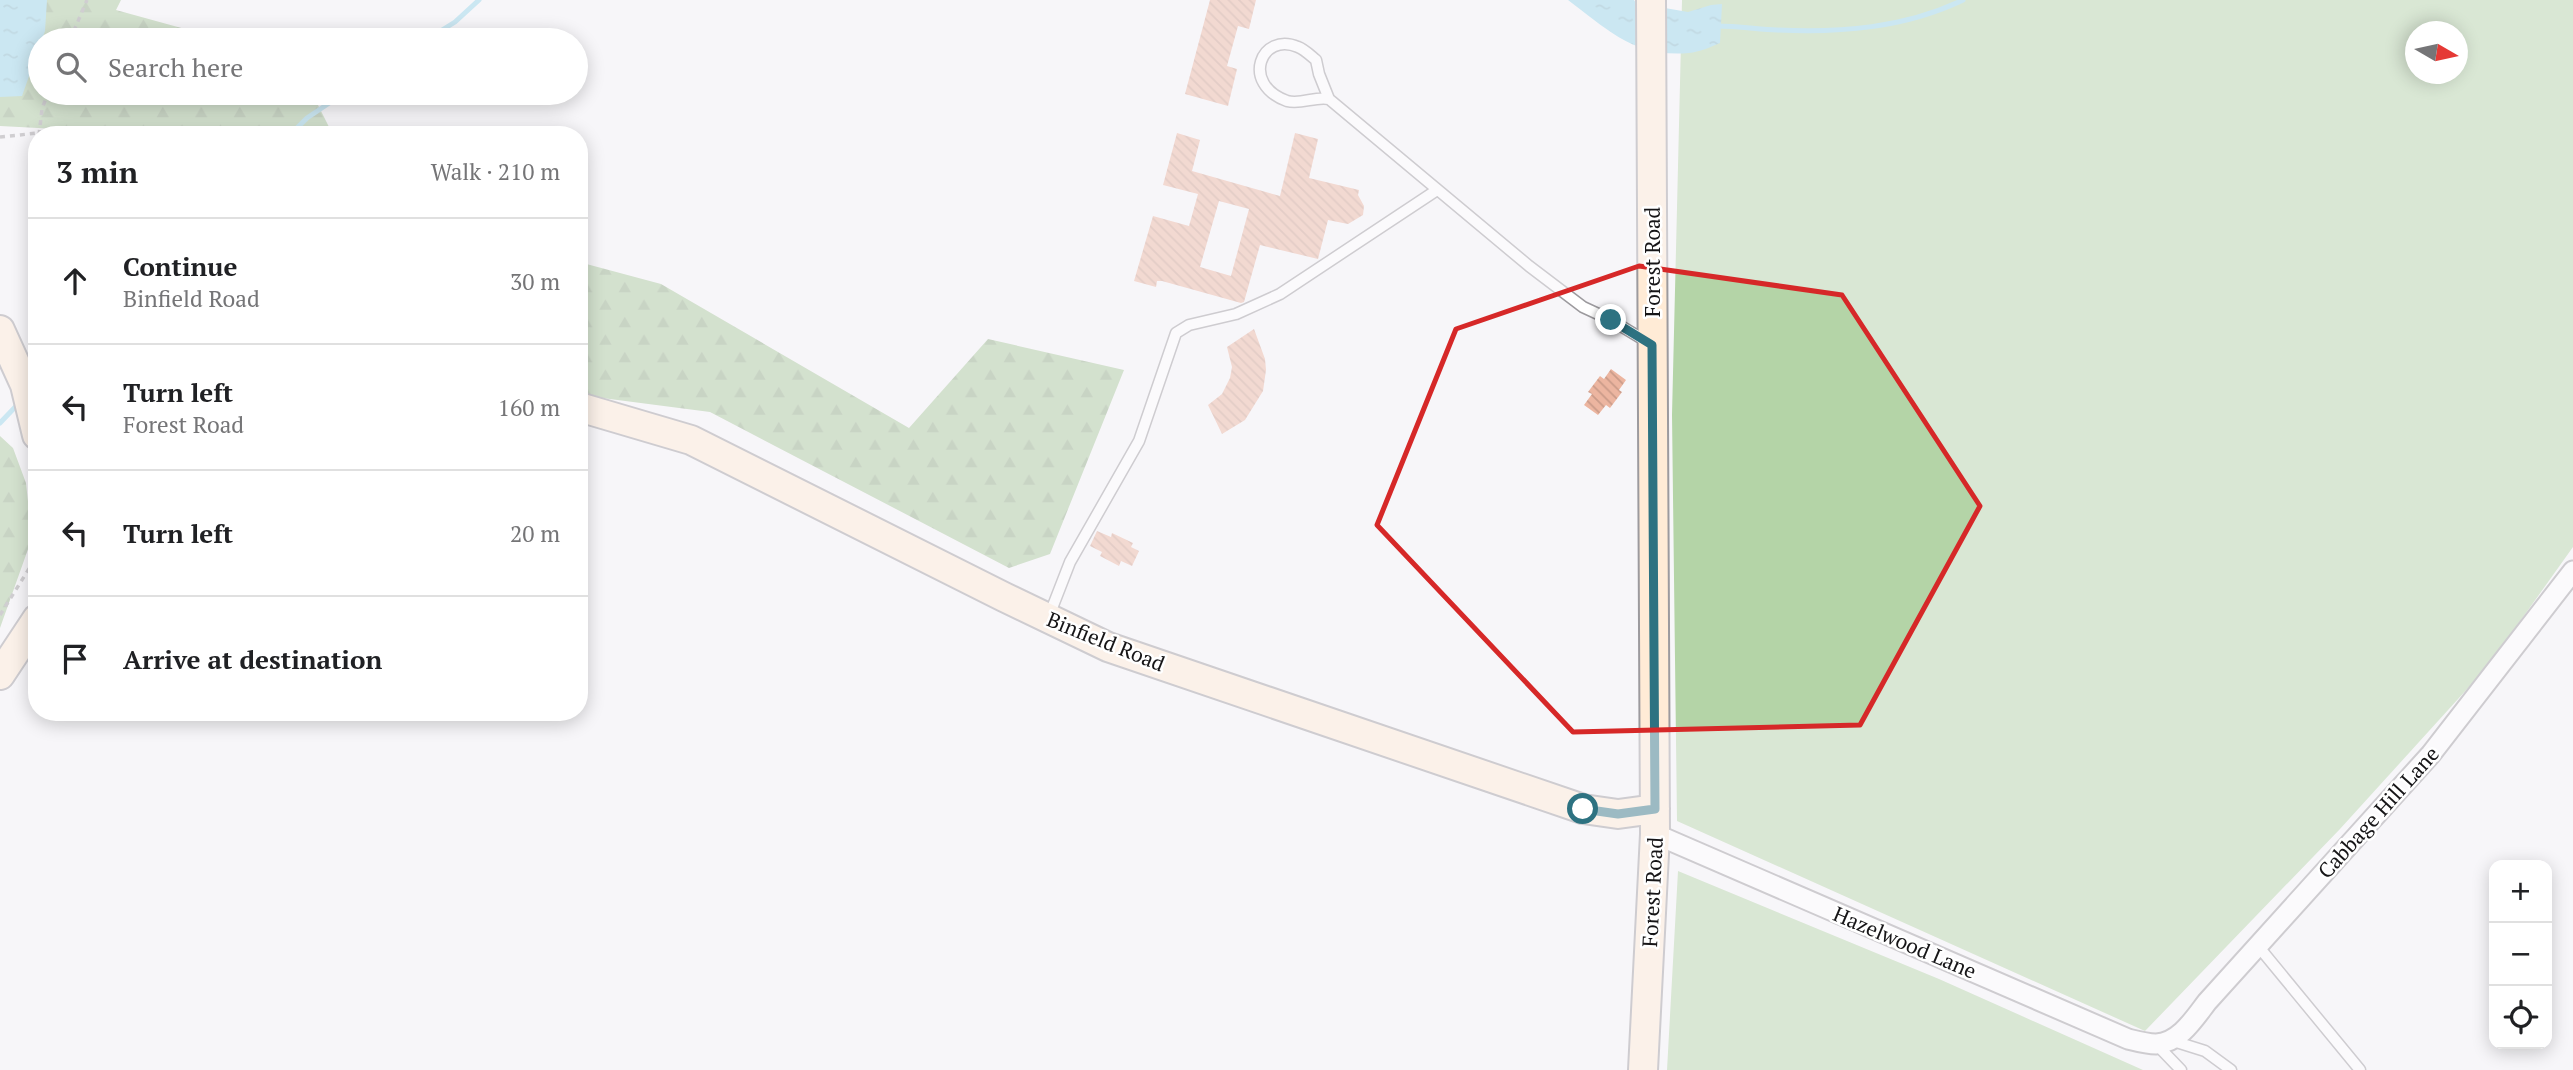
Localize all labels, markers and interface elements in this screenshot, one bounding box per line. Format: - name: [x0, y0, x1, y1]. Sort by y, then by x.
- north arrow: [2405, 21, 2468, 84]
- search box: [28, 28, 588, 105]
- icon: search: [52, 48, 90, 86]
- text: Search here: [108, 50, 243, 84]
- text: 3 min: [56, 152, 138, 192]
- text: Walk · 210 m: [431, 156, 560, 187]
- street label: Forest Road: [1638, 206, 1666, 317]
- text: Continue: [123, 249, 237, 283]
- icon: ahead: [56, 262, 94, 300]
- text: 30 m: [510, 266, 560, 297]
- text: Binfield Road: [123, 283, 260, 314]
- route end: [1595, 304, 1626, 335]
- text: Turn left: [123, 375, 233, 409]
- icon: left: [56, 388, 94, 426]
- text: 160 m: [498, 392, 560, 423]
- text: Forest Road: [123, 409, 244, 440]
- icon: left: [56, 514, 94, 552]
- text: Turn left: [123, 516, 233, 550]
- text: 20 m: [510, 518, 560, 549]
- street label: Binfield Road: [1043, 605, 1169, 677]
- icon: arrive: [56, 640, 94, 678]
- text: Arrive at destination: [123, 642, 382, 676]
- street label: Cabbage Hill Lane: [2311, 740, 2445, 884]
- route start: [1567, 793, 1598, 824]
- street label: Forest Road: [1635, 836, 1669, 948]
- map controls: [2489, 860, 2552, 1049]
- button: +: [2489, 860, 2552, 923]
- street label: Hazelwood Lane: [1829, 899, 1981, 985]
- button: −: [2489, 923, 2552, 986]
- button: locate: [2489, 986, 2552, 1049]

